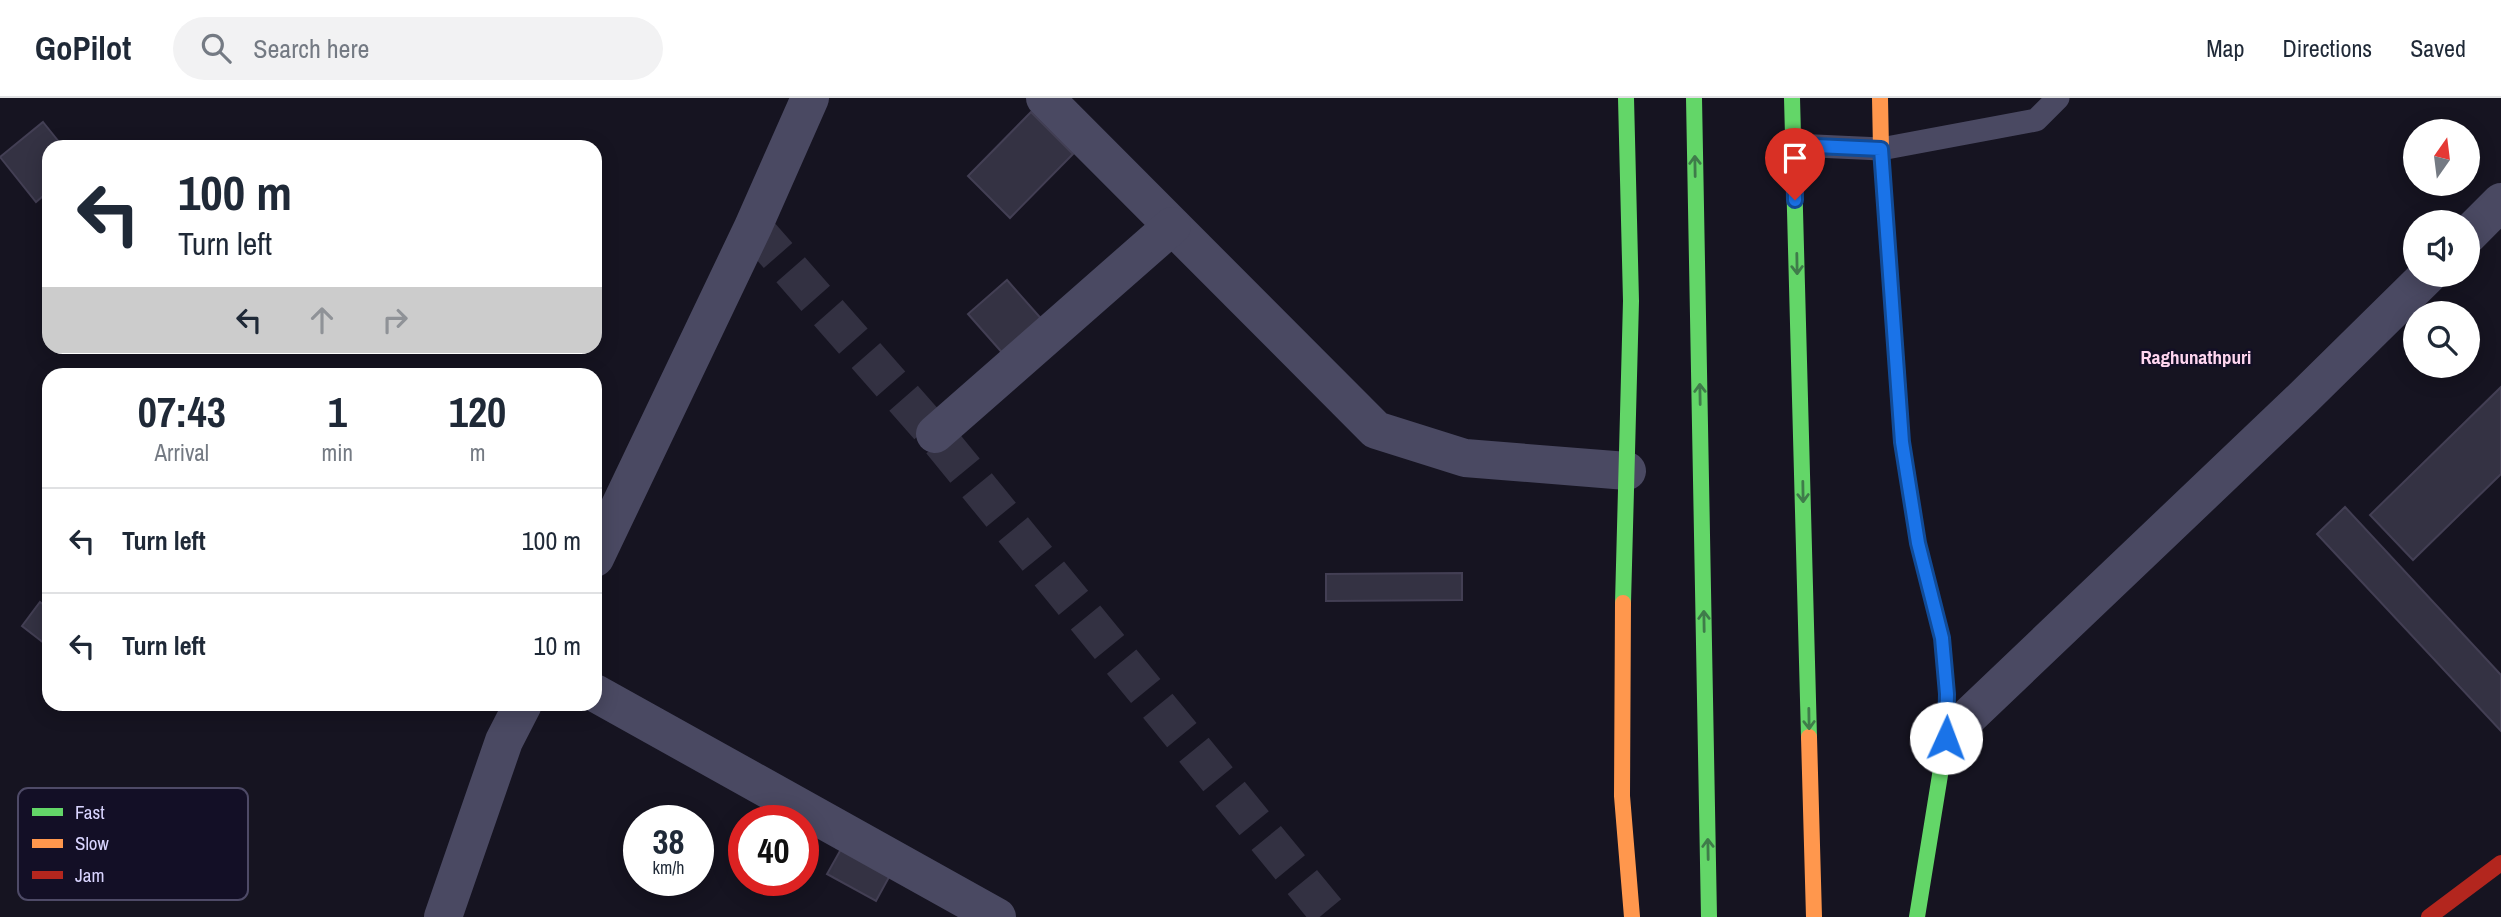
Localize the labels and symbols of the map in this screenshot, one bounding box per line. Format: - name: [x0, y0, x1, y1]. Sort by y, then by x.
- north arrow: [2403, 119, 2480, 196]
- pin: [1765, 128, 1825, 200]
- one-way arrow: [1689, 155, 1702, 178]
- one-way arrow: [1790, 252, 1803, 275]
- district label: Raghunathpuri: [2141, 344, 2251, 370]
- one-way arrow: [1693, 383, 1706, 406]
- one-way arrow: [1796, 480, 1809, 503]
- one-way arrow: [1697, 610, 1711, 633]
- position arrow: [1909, 701, 1983, 775]
- one-way arrow: [1802, 707, 1815, 730]
- legend: [18, 788, 248, 900]
- text: Fast: [75, 799, 105, 825]
- speed limit sign: 40: [728, 805, 819, 896]
- text: Slow: [75, 830, 110, 856]
- one-way arrow: [1701, 838, 1715, 861]
- text: Jam: [75, 862, 104, 888]

